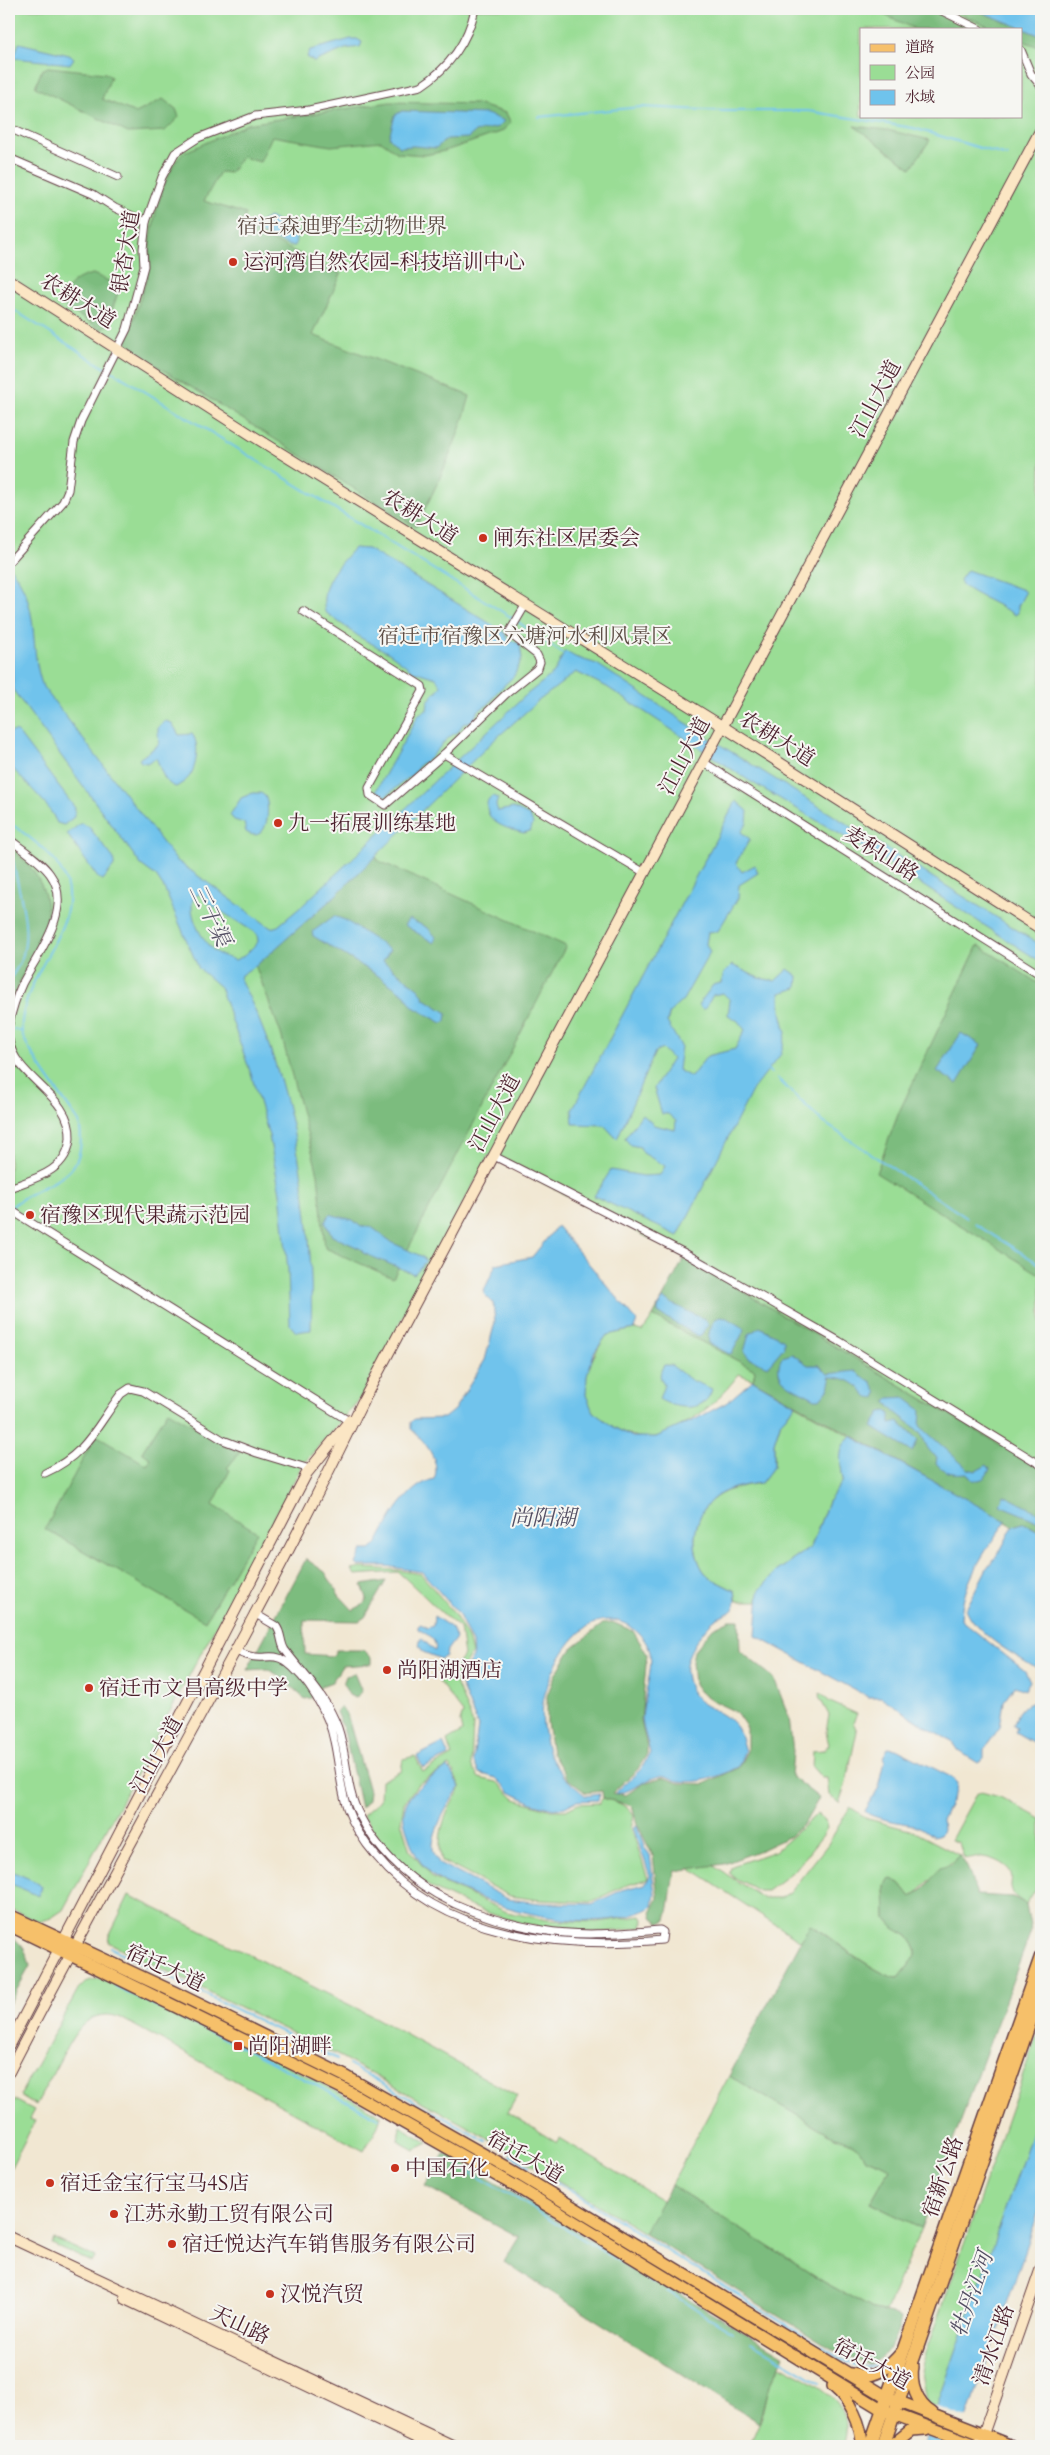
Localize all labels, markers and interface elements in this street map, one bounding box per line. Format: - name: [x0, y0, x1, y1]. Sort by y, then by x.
- legend: [860, 28, 1022, 118]
- text: 道路: [905, 37, 935, 57]
- text: 公园: [905, 63, 935, 83]
- text: 水域: [905, 87, 935, 107]
- street label: 银杏大道: [105, 208, 147, 296]
- park label: 宿迁森迪野生动物世界: [237, 212, 447, 241]
- place label: 运河湾自然农园-科技培训中心: [243, 248, 525, 277]
- marker: 运河湾自然农园-科技培训中心: [227, 256, 239, 268]
- street label: 农耕大道: [35, 266, 121, 336]
- street label: 江山大道: [843, 355, 909, 443]
- street label: 农耕大道: [377, 482, 463, 552]
- place label: 闸东社区居委会: [493, 524, 640, 553]
- marker: 闸东社区居委会: [477, 532, 489, 544]
- park label: 宿迁市宿豫区六塘河水利风景区: [378, 622, 672, 651]
- street label: 农耕大道: [734, 704, 820, 774]
- street label: 江山大道: [652, 712, 718, 800]
- place label: 九一拓展训练基地: [288, 809, 456, 838]
- marker: 九一拓展训练基地: [272, 817, 284, 829]
- street label: 麦积山路: [838, 819, 924, 889]
- water label: 三干渠: [182, 879, 239, 954]
- street label: 江山大道: [462, 1069, 528, 1157]
- place label: 宿豫区现代果蔬示范园: [40, 1201, 250, 1230]
- marker: 宿豫区现代果蔬示范园: [24, 1209, 36, 1221]
- water label: 尚阳湖: [510, 1503, 580, 1533]
- place label: 尚阳湖酒店: [397, 1656, 502, 1685]
- marker: 尚阳湖酒店: [381, 1664, 393, 1676]
- place label: 宿迁市文昌高级中学: [99, 1674, 288, 1703]
- marker: 宿迁市文昌高级中学: [83, 1682, 95, 1694]
- street label: 江山大道: [124, 1711, 190, 1799]
- street label: 宿迁大道: [121, 1937, 209, 1999]
- place label: 尚阳湖畔: [248, 2032, 332, 2061]
- marker: 尚阳湖畔: [232, 2040, 244, 2052]
- street label: 宿迁大道: [481, 2123, 569, 2191]
- street label: 宿新公路: [916, 2133, 970, 2221]
- place label: 中国石化: [405, 2154, 489, 2183]
- marker: 中国石化: [389, 2162, 401, 2174]
- place label: 宿迁金宝行宝马4S店: [60, 2169, 249, 2198]
- marker: 宿迁金宝行宝马4S店: [44, 2177, 56, 2189]
- place label: 江苏永勤工贸有限公司: [124, 2200, 334, 2229]
- marker: 江苏永勤工贸有限公司: [108, 2208, 120, 2220]
- place label: 宿迁悦达汽车销售服务有限公司: [182, 2230, 476, 2259]
- marker: 宿迁悦达汽车销售服务有限公司: [166, 2238, 178, 2250]
- water label: 牡丹江河: [943, 2244, 1002, 2340]
- place label: 汉悦汽贸: [280, 2280, 364, 2309]
- marker: 汉悦汽贸: [264, 2288, 276, 2300]
- street label: 天山路: [205, 2299, 275, 2351]
- street label: 清水江路: [967, 2301, 1021, 2389]
- street label: 宿迁大道: [828, 2331, 916, 2397]

